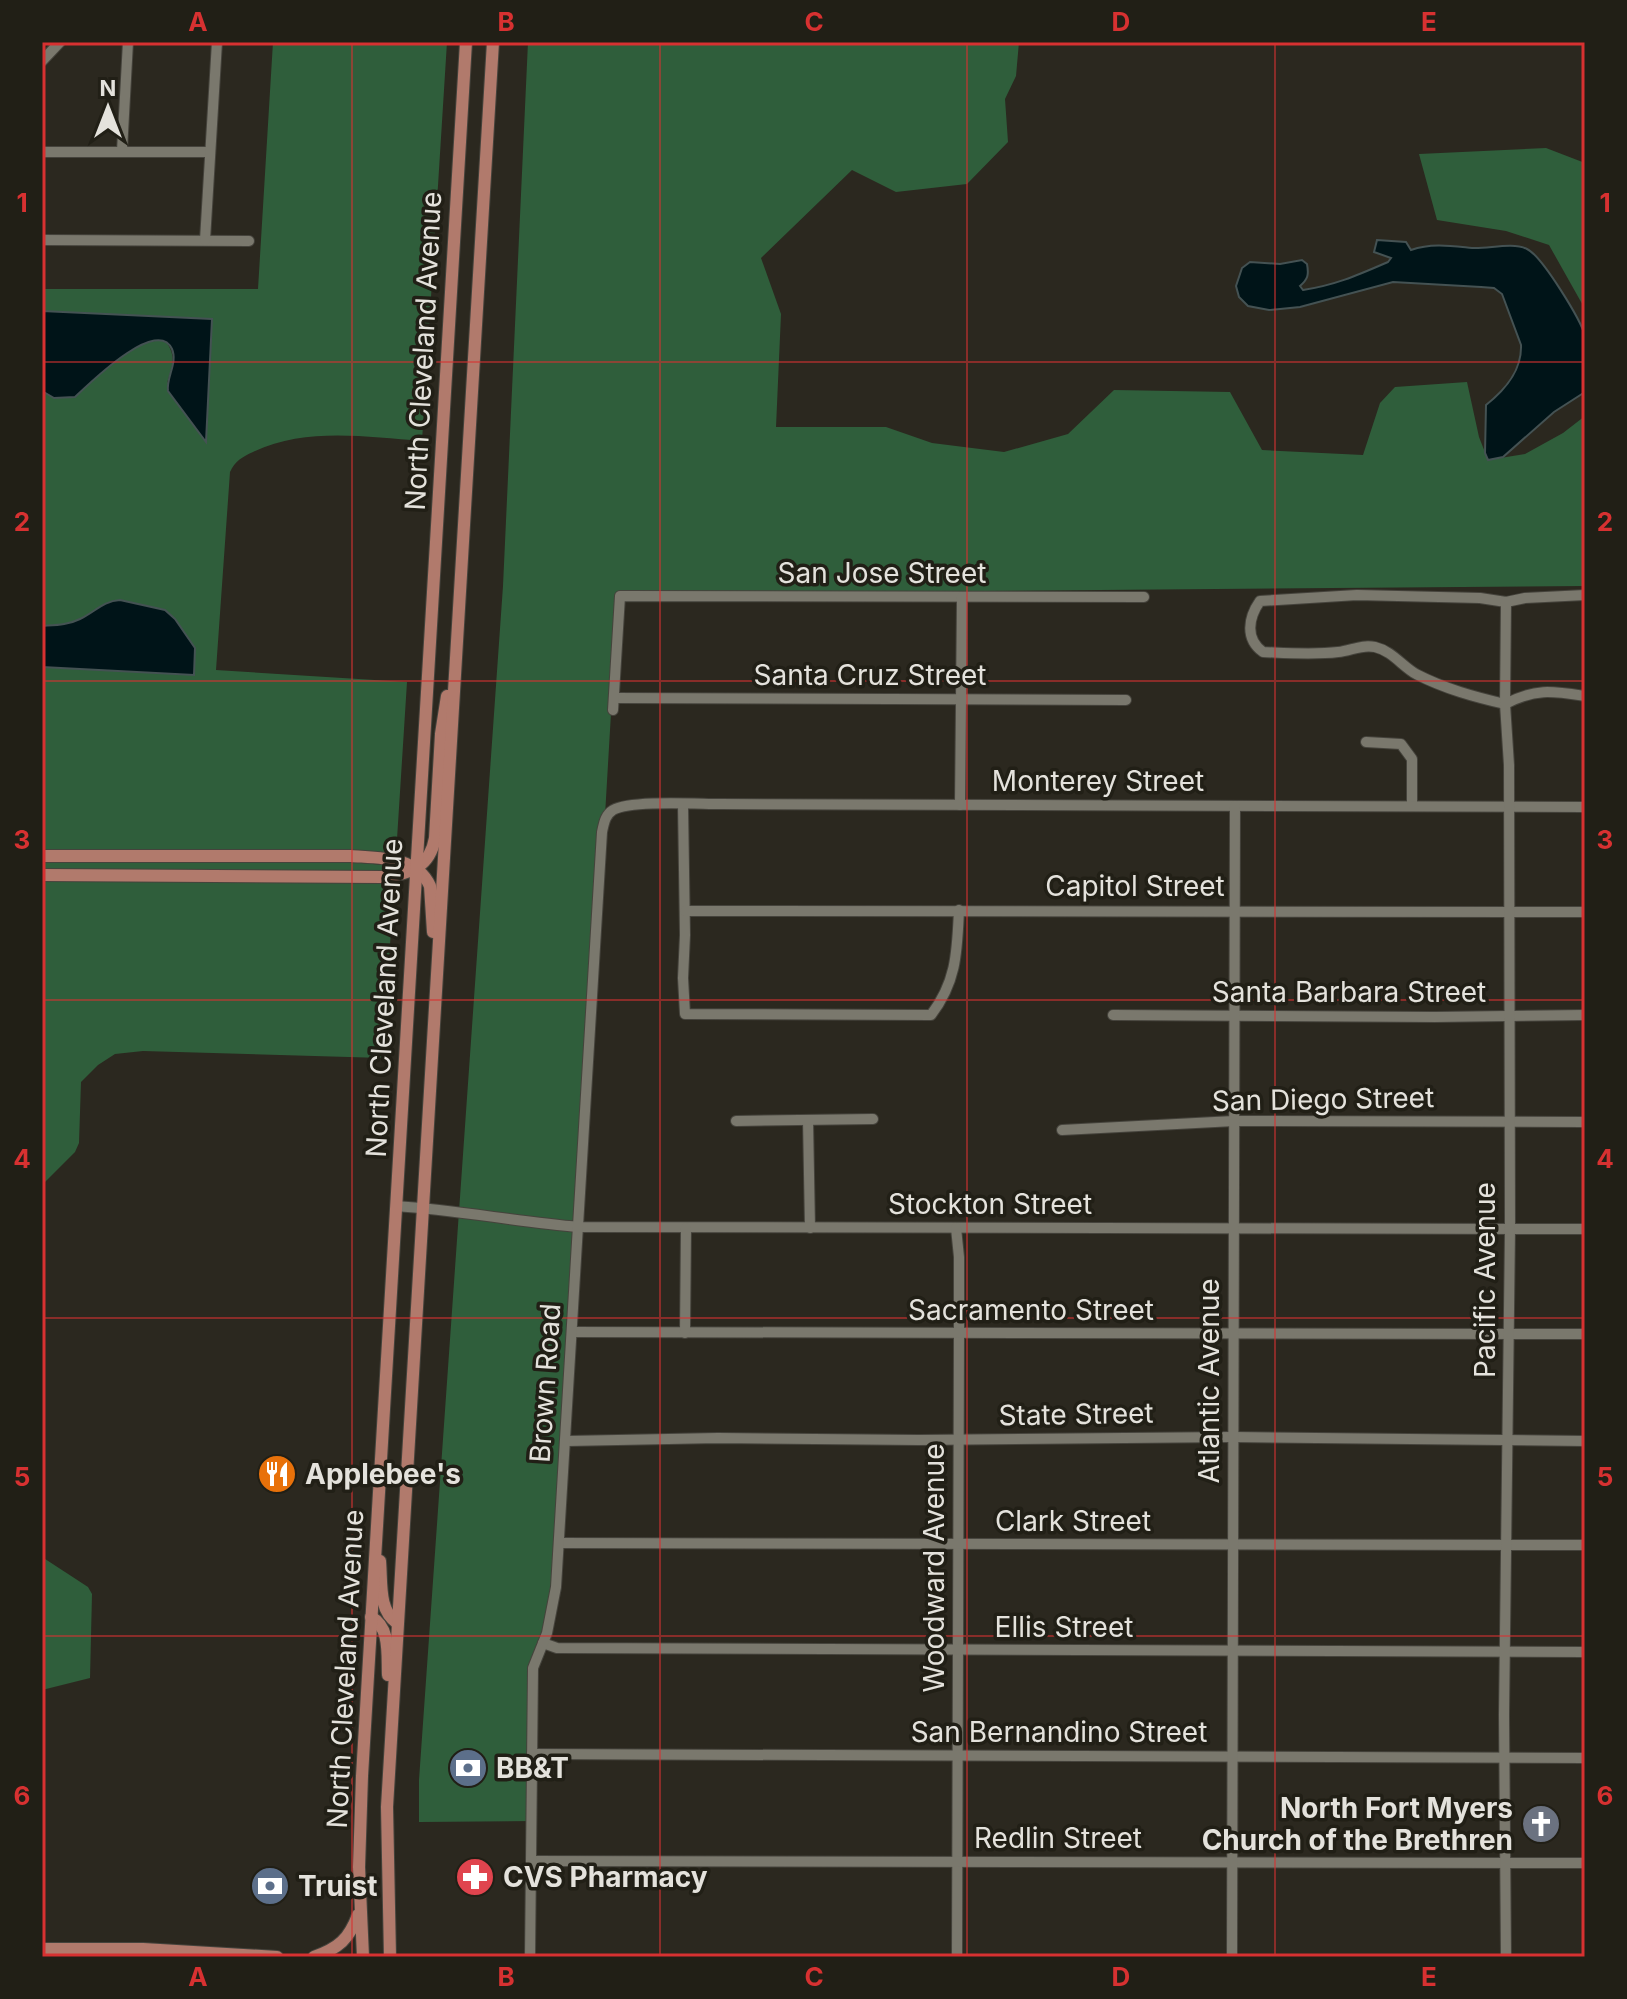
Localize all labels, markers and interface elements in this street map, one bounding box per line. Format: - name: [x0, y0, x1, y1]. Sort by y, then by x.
- text: A: [188, 6, 208, 37]
- text: B: [497, 6, 515, 37]
- text: C: [804, 6, 824, 37]
- text: D: [1112, 6, 1130, 37]
- text: E: [1421, 6, 1437, 37]
- north arrow: [68, 68, 148, 148]
- text: N: [100, 75, 116, 101]
- text: 1: [16, 187, 28, 218]
- text: 1: [1599, 187, 1611, 218]
- street label: North Cleveland Avenue: [398, 191, 448, 511]
- text: 2: [14, 506, 30, 537]
- text: 2: [1597, 506, 1613, 537]
- street label: San Jose Street: [778, 556, 986, 590]
- street label: Santa Cruz Street: [753, 658, 987, 692]
- street label: Monterey Street: [992, 764, 1204, 798]
- text: 3: [14, 824, 30, 855]
- text: 3: [1597, 824, 1613, 855]
- street label: North Cleveland Avenue: [359, 838, 409, 1158]
- street label: Capitol Street: [1045, 869, 1225, 903]
- street label: Santa Barbara Street: [1212, 975, 1486, 1009]
- street label: San Diego Street: [1212, 1080, 1434, 1118]
- text: 4: [13, 1143, 31, 1174]
- text: 4: [1596, 1143, 1614, 1174]
- street label: Pacific Avenue: [1468, 1182, 1502, 1378]
- street label: Stockton Street: [888, 1187, 1092, 1221]
- street label: Atlantic Avenue: [1192, 1278, 1226, 1484]
- street label: Sacramento Street: [908, 1293, 1154, 1327]
- street label: Brown Road: [522, 1302, 568, 1464]
- street label: State Street: [998, 1396, 1154, 1432]
- street label: Woodward Avenue: [917, 1444, 951, 1692]
- restaurant icon: Applebee's: [256, 1453, 298, 1495]
- place label: Applebee's: [305, 1457, 461, 1491]
- text: 5: [14, 1461, 30, 1492]
- text: 5: [1597, 1461, 1613, 1492]
- street label: Clark Street: [995, 1504, 1151, 1538]
- street label: North Cleveland Avenue: [320, 1509, 370, 1829]
- street label: Ellis Street: [995, 1610, 1133, 1644]
- street label: San Bernandino Street: [911, 1715, 1207, 1749]
- bank icon: BB&T: [447, 1747, 489, 1789]
- place label: BB&T: [496, 1751, 569, 1785]
- text: 6: [14, 1780, 30, 1811]
- text: 6: [1597, 1780, 1613, 1811]
- place label: North Fort Myers Church of the Brethren: [1202, 1791, 1513, 1857]
- church icon: North Fort Myers Church of the Brethren: [1520, 1803, 1562, 1845]
- street label: Redlin Street: [974, 1821, 1142, 1855]
- pharmacy icon: CVS Pharmacy: [454, 1856, 496, 1898]
- place label: CVS Pharmacy: [503, 1860, 708, 1894]
- bank icon: Truist: [249, 1865, 291, 1907]
- place label: Truist: [298, 1869, 377, 1903]
- text: A: [188, 1961, 208, 1992]
- text: B: [497, 1961, 515, 1992]
- text: C: [804, 1961, 824, 1992]
- text: D: [1112, 1961, 1130, 1992]
- text: E: [1421, 1961, 1437, 1992]

